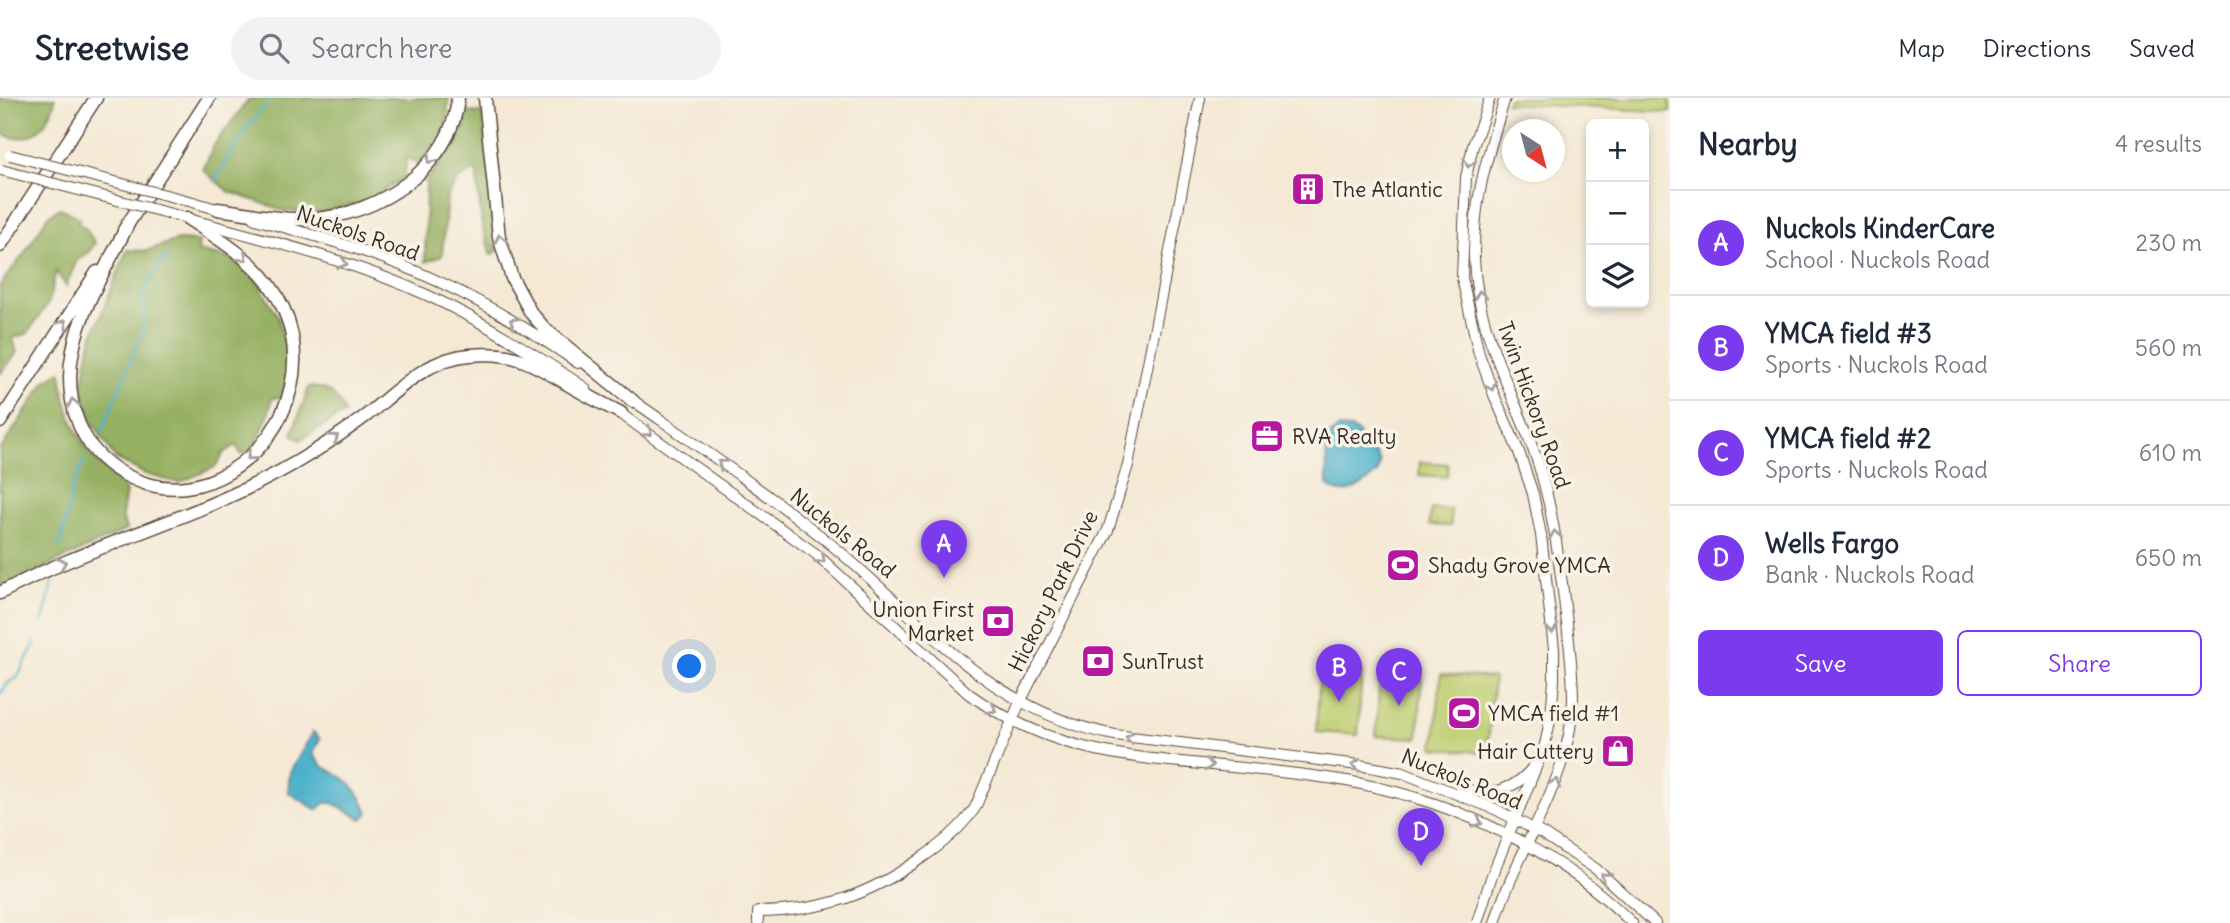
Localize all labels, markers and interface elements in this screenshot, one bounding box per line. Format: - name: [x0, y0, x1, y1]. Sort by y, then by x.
- search box: [231, 17, 721, 80]
- text: Streetwise: [35, 27, 189, 69]
- icon: search: [255, 29, 293, 67]
- text: Search here: [311, 32, 452, 65]
- text: Map: [1898, 33, 1945, 63]
- text: Directions: [1983, 33, 2091, 63]
- text: Saved: [2129, 33, 2195, 63]
- north arrow: [1502, 119, 1565, 182]
- map controls: [1586, 119, 1649, 308]
- button: +: [1586, 119, 1649, 182]
- text: Nearby: [1698, 125, 1798, 163]
- text: 4 results: [2115, 129, 2202, 158]
- one-way arrow: [427, 151, 439, 164]
- one-way arrow: [1463, 157, 1478, 169]
- building icon: The Atlantic: [1289, 170, 1327, 208]
- place label: The Atlantic: [1332, 176, 1443, 203]
- button: −: [1586, 182, 1649, 245]
- street label: Nuckols Road: [293, 199, 423, 267]
- text: Nuckols KinderCare: [1765, 212, 1995, 245]
- text: A: [1714, 228, 1728, 257]
- text: 230 m: [2136, 228, 2202, 257]
- one-way arrow: [493, 233, 508, 245]
- button: layers: [1586, 245, 1649, 308]
- text: School · Nuckols Road: [1765, 245, 1990, 274]
- one-way arrow: [235, 249, 248, 261]
- one-way arrow: [337, 255, 349, 269]
- one-way arrow: [1472, 289, 1487, 301]
- one-way arrow: [508, 317, 521, 330]
- text: YMCA field #3: [1765, 317, 1932, 350]
- street label: Twin Hickory Road: [1491, 318, 1577, 492]
- one-way arrow: [55, 319, 68, 332]
- text: B: [1713, 333, 1729, 362]
- text: 560 m: [2135, 333, 2202, 362]
- text: Sports · Nuckols Road: [1765, 350, 1988, 379]
- one-way arrow: [1482, 380, 1496, 392]
- one-way arrow: [67, 397, 82, 409]
- office icon: RVA Realty: [1248, 417, 1286, 455]
- text: YMCA field #2: [1765, 422, 1931, 455]
- place label: RVA Realty: [1292, 423, 1396, 450]
- one-way arrow: [640, 424, 653, 436]
- one-way arrow: [326, 434, 339, 446]
- text: C: [1713, 438, 1729, 467]
- text: 610 m: [2139, 438, 2202, 467]
- one-way arrow: [246, 448, 259, 460]
- text: Sports · Nuckols Road: [1765, 455, 1988, 484]
- one-way arrow: [717, 460, 730, 472]
- street label: Nuckols Road: [785, 482, 901, 584]
- street label: Hickory Park Drive: [1002, 506, 1104, 676]
- pin: A: [921, 520, 967, 578]
- text: Wells Fargo: [1765, 527, 1899, 560]
- one-way arrow: [1548, 529, 1563, 541]
- text: D: [1713, 543, 1729, 572]
- text: 650 m: [2135, 543, 2202, 572]
- sports icon: Shady Grove YMCA: [1384, 546, 1422, 584]
- one-way arrow: [813, 551, 826, 563]
- place label: Shady Grove YMCA: [1428, 552, 1611, 579]
- one-way arrow: [54, 557, 67, 571]
- text: Bank · Nuckols Road: [1765, 560, 1975, 589]
- place label: Union First Market: [872, 596, 974, 647]
- bank icon: Union First Market: [979, 602, 1017, 640]
- one-way arrow: [1544, 623, 1559, 634]
- button: Save: [1698, 630, 1943, 696]
- button: Share: [1957, 630, 2202, 696]
- bank icon: SunTrust: [1079, 642, 1117, 680]
- pin: B: [1316, 644, 1362, 702]
- place label: SunTrust: [1122, 648, 1204, 675]
- pin: C: [1376, 648, 1422, 706]
- your location: [672, 649, 706, 683]
- sports icon: YMCA field #1: [1445, 694, 1483, 732]
- one-way arrow: [984, 700, 997, 713]
- place label: YMCA field #1: [1488, 700, 1619, 727]
- one-way arrow: [1124, 731, 1136, 746]
- shop icon: Hair Cuttery: [1599, 732, 1637, 770]
- place label: Hair Cuttery: [1477, 738, 1594, 765]
- street label: Nuckols Road: [1398, 742, 1526, 816]
- one-way arrow: [1204, 757, 1215, 772]
- one-way arrow: [1350, 757, 1362, 772]
- one-way arrow: [1546, 778, 1560, 790]
- pin: D: [1398, 808, 1444, 866]
- one-way arrow: [1471, 814, 1483, 828]
- one-way arrow: [1601, 873, 1614, 885]

